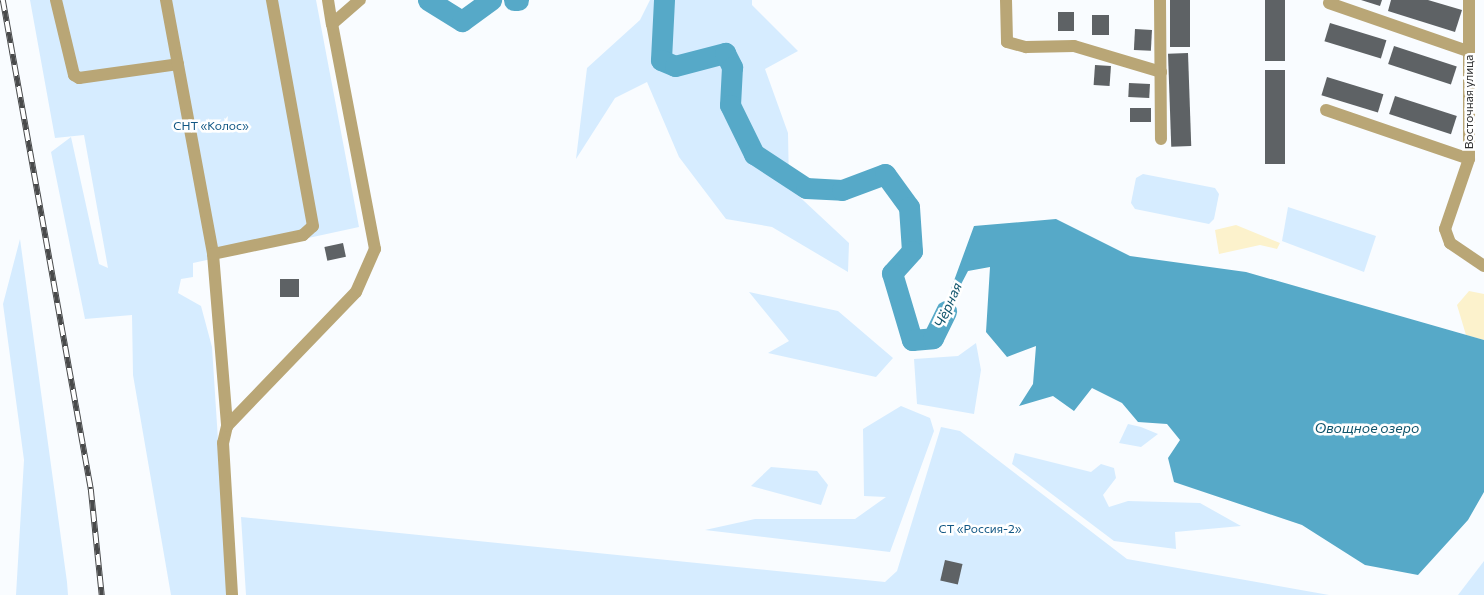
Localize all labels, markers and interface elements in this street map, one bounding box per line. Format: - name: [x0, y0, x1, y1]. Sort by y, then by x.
- street label: Восточная улица: [1462, 55, 1476, 149]
- park label: СНТ «Колос»: [173, 119, 249, 133]
- water label: Чёрная: [931, 280, 965, 330]
- water label: Овощное озеро: [1315, 420, 1419, 436]
- park label: СТ «Россия-2»: [938, 522, 1022, 536]

